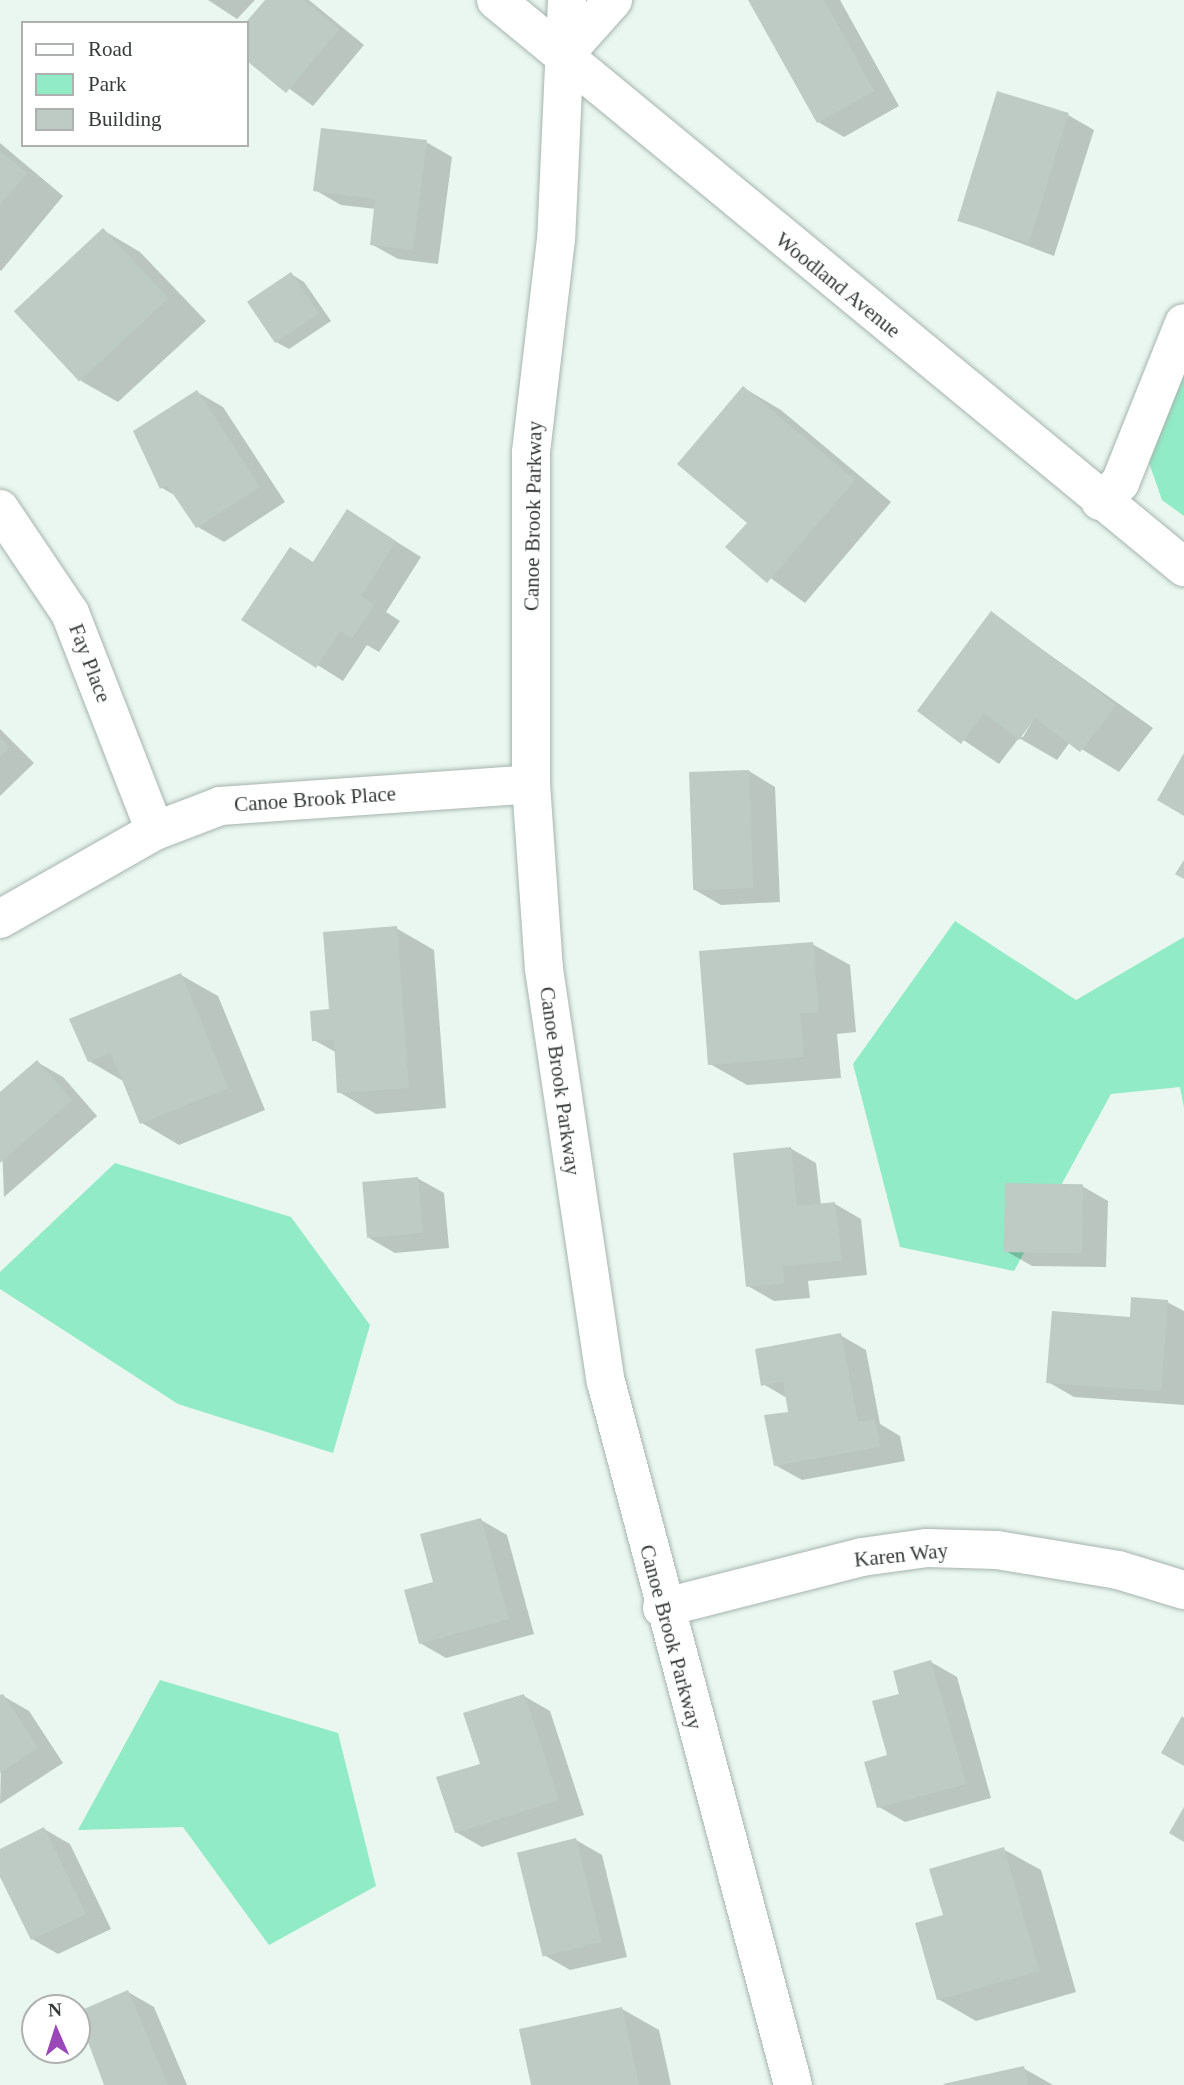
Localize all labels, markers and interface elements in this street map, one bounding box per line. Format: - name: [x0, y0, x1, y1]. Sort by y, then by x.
- legend: [21, 21, 248, 147]
- text: Road: [88, 37, 132, 61]
- text: Park: [88, 72, 127, 96]
- text: Building: [88, 107, 162, 131]
- street label: Woodland Avenue: [770, 227, 906, 343]
- street label: Canoe Brook Parkway: [519, 421, 547, 611]
- street label: Fay Place: [64, 620, 116, 706]
- street label: Canoe Brook Place: [233, 781, 397, 817]
- street label: Canoe Brook Parkway: [534, 985, 586, 1177]
- street label: Karen Way: [853, 1538, 949, 1572]
- street label: Canoe Brook Parkway: [634, 1542, 708, 1732]
- north arrow: [21, 1994, 91, 2064]
- text: N: [48, 1999, 62, 2020]

